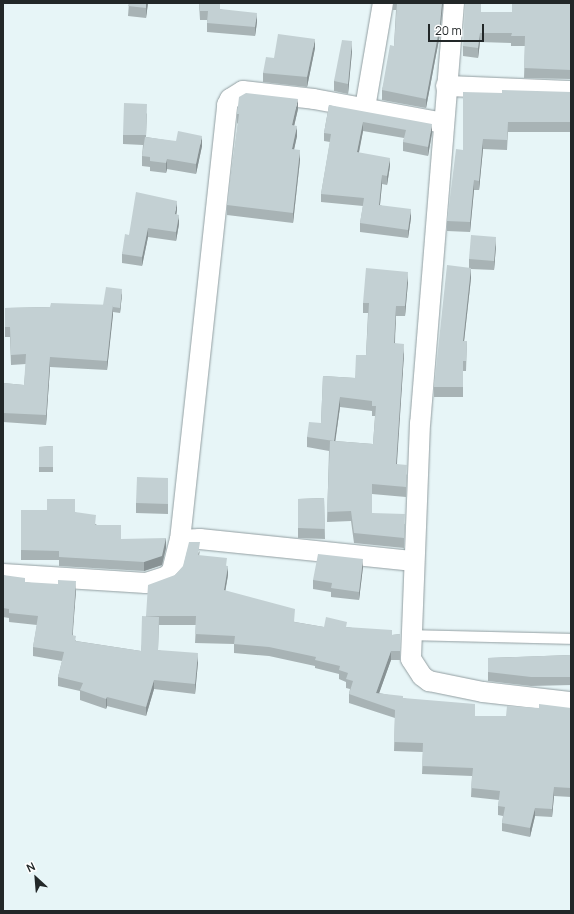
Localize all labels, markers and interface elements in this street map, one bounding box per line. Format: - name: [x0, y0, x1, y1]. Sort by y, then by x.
- scale bar: [430, 16, 486, 42]
- text: 20 m: [435, 22, 462, 39]
- north arrow: [16, 858, 56, 898]
- text: N: [24, 858, 37, 875]

